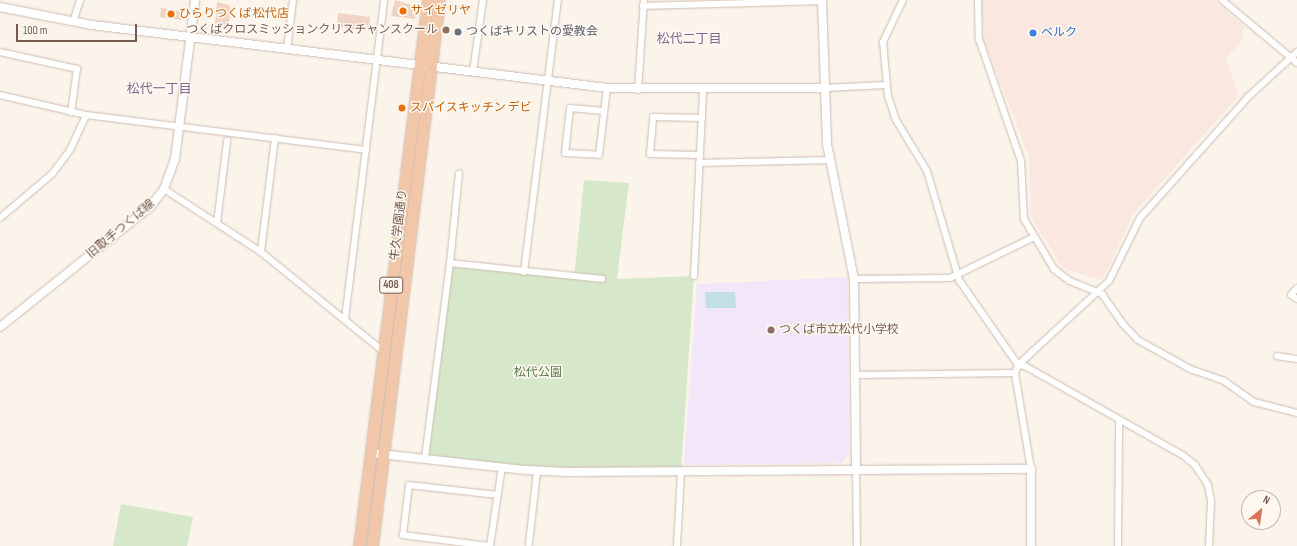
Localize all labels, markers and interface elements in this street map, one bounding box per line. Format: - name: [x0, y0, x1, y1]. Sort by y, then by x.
- place label: サイゼリヤ: [411, 4, 471, 18]
- marker: サイゼリヤ: [398, 6, 408, 16]
- place label: ひらりつくば 松代店: [179, 7, 289, 21]
- marker: ひらりつくば 松代店: [166, 9, 176, 19]
- scale bar: [18, 16, 139, 42]
- text: 100 m: [23, 23, 48, 38]
- place label: つくばクロスミッションクリスチャンスクール: [186, 23, 438, 37]
- marker: つくばクロスミッションクリスチャンスクール: [441, 25, 451, 35]
- place label: つくばキリストの愛教会: [466, 25, 598, 39]
- place label: ベルク: [1041, 26, 1077, 40]
- marker: つくばキリストの愛教会: [453, 27, 463, 37]
- marker: ベルク: [1028, 28, 1038, 38]
- district label: 松代二丁目: [657, 31, 721, 47]
- district label: 松代一丁目: [127, 81, 191, 97]
- place label: スパイスキッチン デビ: [410, 101, 532, 115]
- marker: スパイスキッチン デビ: [397, 103, 407, 113]
- street label: 牛久学園通り: [387, 188, 411, 262]
- street label: 旧取手つくば線: [84, 196, 158, 262]
- road number: 408: [379, 276, 403, 294]
- place label: つくば市立松代小学校: [779, 323, 899, 337]
- marker: つくば市立松代小学校: [766, 325, 776, 335]
- park label: 松代公園: [514, 366, 562, 380]
- north arrow: [1241, 490, 1281, 530]
- text: N: [1261, 493, 1272, 507]

